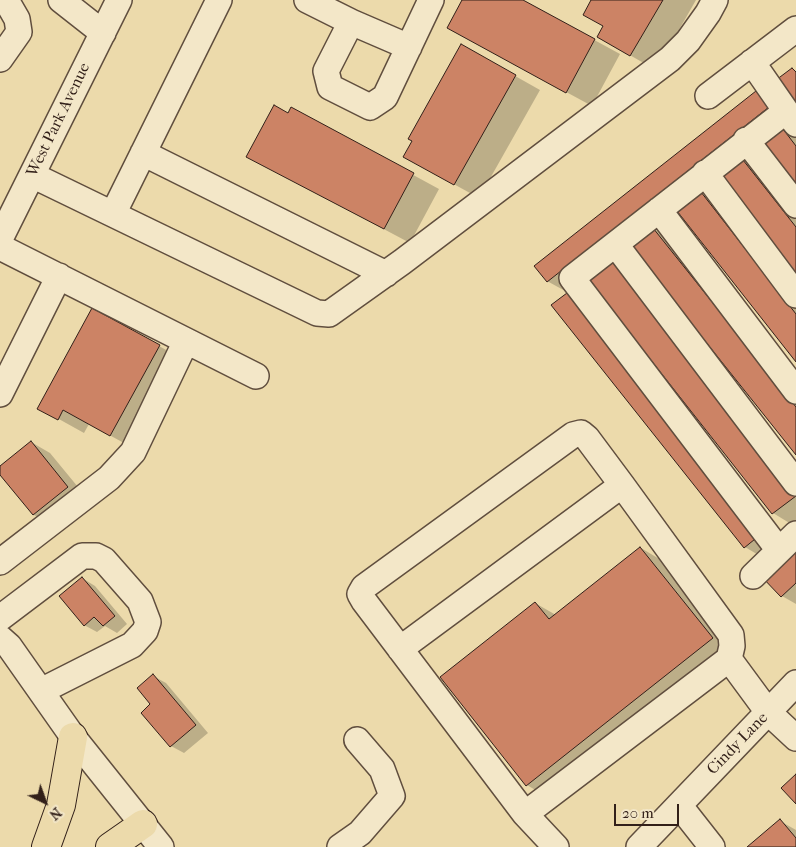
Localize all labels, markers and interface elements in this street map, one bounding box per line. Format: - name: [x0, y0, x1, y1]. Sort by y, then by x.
- street label: West Park Avenue: [23, 60, 95, 180]
- street label: Cindy Lane: [704, 709, 772, 779]
- north arrow: [20, 777, 70, 827]
- scale bar: [616, 794, 681, 826]
- text: N: [46, 804, 65, 823]
- text: 20 m: [622, 804, 654, 822]

